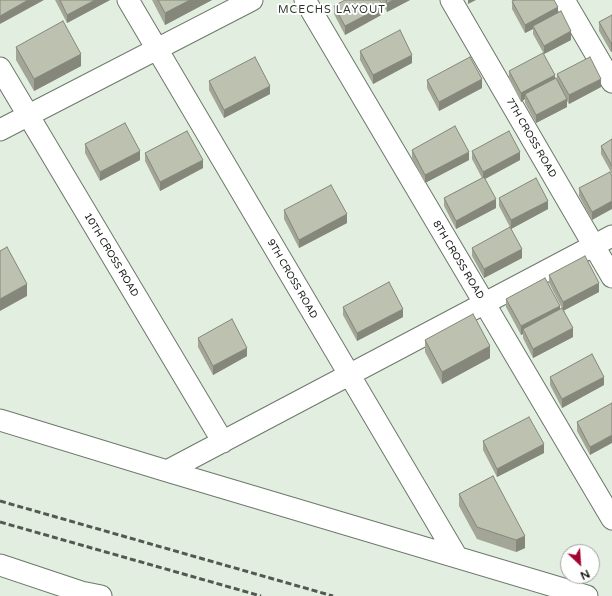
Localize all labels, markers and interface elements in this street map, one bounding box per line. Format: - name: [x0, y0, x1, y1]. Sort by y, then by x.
- district label: MCECHS LAYOUT: [278, 3, 386, 17]
- street label: 7TH CROSS ROAD: [503, 96, 559, 180]
- street label: 10TH CROSS ROAD: [81, 211, 141, 299]
- street label: 8TH CROSS ROAD: [430, 218, 486, 302]
- street label: 9TH CROSS ROAD: [264, 237, 320, 321]
- north arrow: [560, 544, 600, 584]
- text: N: [578, 567, 592, 582]

